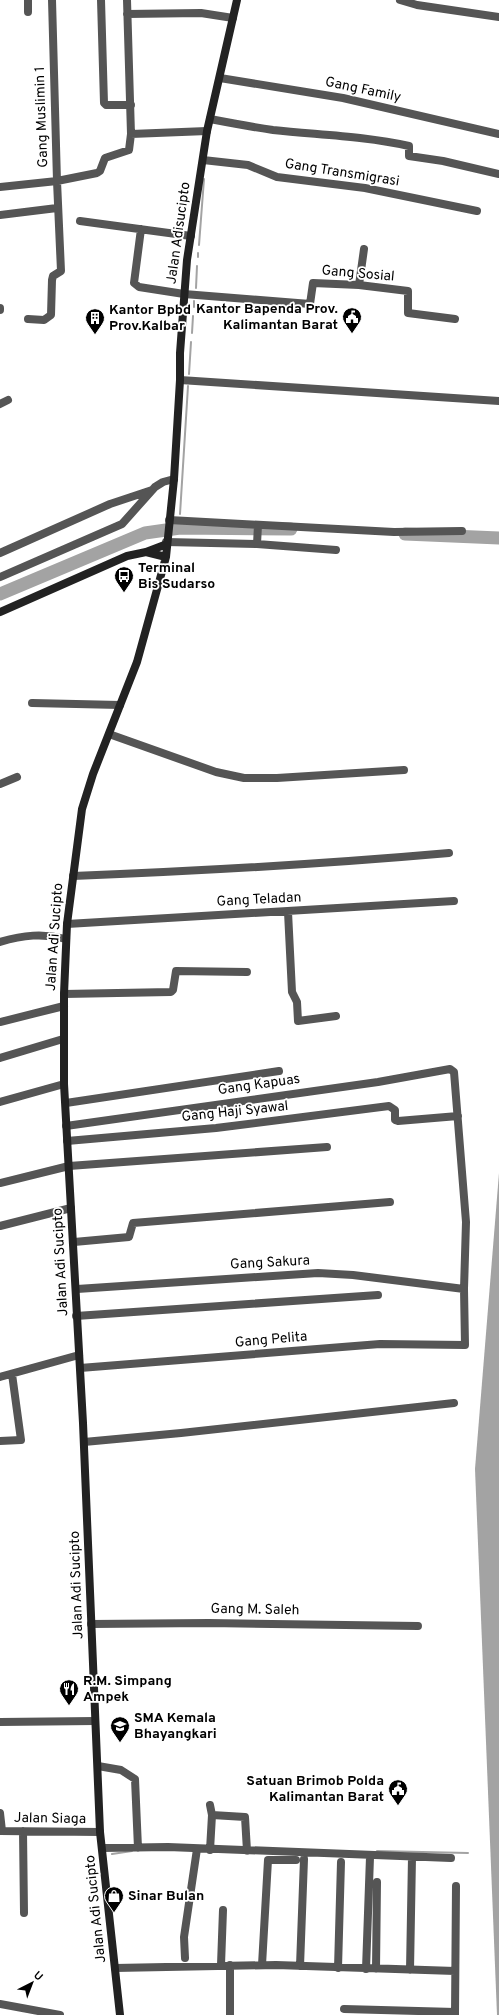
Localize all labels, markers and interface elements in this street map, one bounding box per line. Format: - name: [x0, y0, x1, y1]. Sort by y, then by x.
- street label: Gang Muslimin 1: [32, 66, 52, 168]
- street label: Gang Family: [323, 74, 403, 106]
- street label: Gang Transmigrasi: [283, 156, 401, 190]
- street label: Jalan Adisucipto: [163, 181, 195, 285]
- street label: Gang Sosial: [321, 262, 395, 286]
- place label: Kantor Bapenda Prov. Kalimantan Barat: [196, 301, 338, 334]
- place label: Kantor Bpbd Prov.Kalbar: [109, 302, 191, 335]
- public building icon: Kantor Bapenda Prov. Kalimantan Barat: [341, 306, 363, 334]
- building icon: Kantor Bpbd Prov.Kalbar: [84, 307, 106, 335]
- place label: Terminal Bis Sudarso: [138, 560, 215, 593]
- bus stop icon: Terminal Bis Sudarso: [113, 565, 135, 593]
- street label: Jalan Adi Sucipto: [43, 882, 67, 992]
- street label: Gang Teladan: [216, 889, 302, 911]
- street label: Gang Kapuas: [217, 1071, 301, 1099]
- street label: Gang Haji Syawal: [181, 1098, 289, 1126]
- street label: Jalan Adi Sucipto: [50, 1207, 72, 1317]
- street label: Gang Sakura: [230, 1252, 310, 1274]
- street label: Gang Pelita: [234, 1328, 308, 1352]
- street label: Jalan Adi Sucipto: [67, 1530, 87, 1639]
- street label: Gang M. Saleh: [210, 1601, 300, 1619]
- place label: R.M. Simpang Ampek: [83, 1673, 172, 1706]
- restaurant icon: R.M. Simpang Ampek: [58, 1678, 80, 1706]
- place label: SMA Kemala Bhayangkari: [134, 1710, 217, 1743]
- school or university icon: SMA Kemala Bhayangkari: [109, 1715, 131, 1743]
- place label: Satuan Brimob Polda Kalimantan Barat: [246, 1773, 384, 1806]
- public building icon: Satuan Brimob Polda Kalimantan Barat: [387, 1778, 409, 1806]
- street label: Jalan Siaga: [14, 1810, 86, 1828]
- street label: Jalan Adi Sucipto: [82, 1854, 110, 1964]
- shop icon: Sinar Bulan: [103, 1885, 125, 1913]
- place label: Sinar Bulan: [128, 1888, 204, 1905]
- north arrow: [12, 1963, 52, 2003]
- text: U: [30, 1968, 46, 1984]

